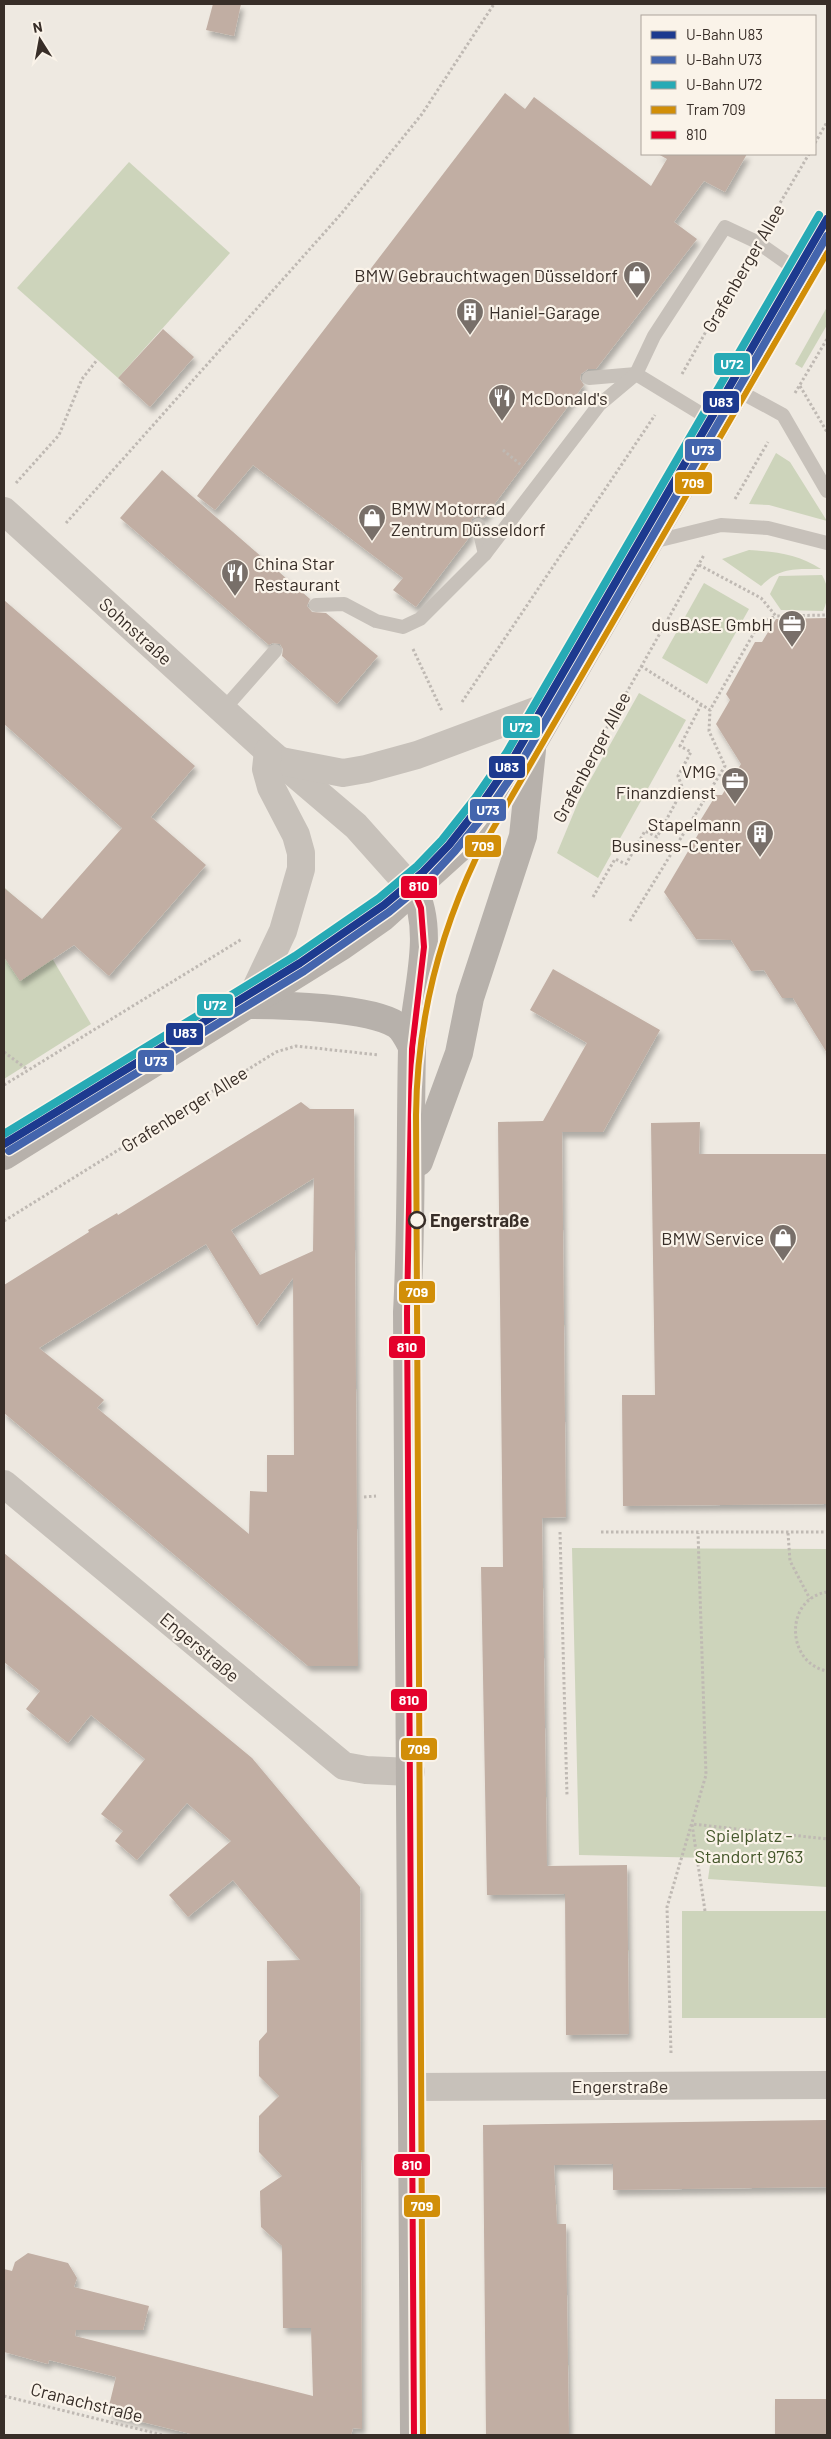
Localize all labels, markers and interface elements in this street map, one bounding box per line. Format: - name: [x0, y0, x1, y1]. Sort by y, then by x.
- north arrow: [15, 15, 65, 65]
- legend: [641, 15, 816, 155]
- text: N: [31, 18, 44, 36]
- text: U-Bahn U83: [686, 25, 763, 43]
- text: U-Bahn U73: [686, 50, 762, 68]
- text: U-Bahn U72: [686, 75, 763, 93]
- text: Tram 709: [686, 100, 746, 118]
- text: 810: [686, 125, 707, 143]
- street label: Grafenberger Allee: [697, 200, 789, 336]
- shop icon: BMW Gebrauchtwagen Düsseldorf: [622, 260, 652, 299]
- place label: BMW Gebrauchtwagen Düsseldorf: [354, 264, 618, 286]
- building icon: Haniel-Garage: [455, 297, 485, 336]
- place label: Haniel-Garage: [489, 301, 600, 323]
- line badge: U72: [713, 352, 751, 376]
- text: U72: [720, 355, 744, 372]
- restaurant icon: McDonald's: [487, 383, 517, 422]
- place label: McDonald's: [521, 387, 608, 409]
- line badge: U83: [702, 390, 740, 414]
- text: U83: [709, 393, 733, 410]
- line badge: U73: [684, 438, 722, 462]
- text: U73: [691, 441, 715, 458]
- line badge: 709: [674, 471, 713, 495]
- text: 709: [682, 474, 704, 491]
- place label: BMW Motorrad Zentrum Düsseldorf: [391, 497, 546, 540]
- shop icon: BMW Motorrad Zentrum Düsseldorf: [357, 503, 387, 542]
- place label: China Star Restaurant: [254, 552, 340, 595]
- restaurant icon: China Star Restaurant: [220, 558, 250, 597]
- street label: Sohnstraße: [95, 593, 177, 669]
- office icon: dusBASE GmbH: [777, 609, 807, 648]
- place label: dusBASE GmbH: [651, 613, 773, 635]
- street label: Grafenberger Allee: [547, 688, 635, 826]
- line badge: U72: [502, 715, 541, 739]
- text: U72: [509, 718, 533, 735]
- line badge: U83: [488, 755, 526, 779]
- text: U83: [495, 758, 519, 775]
- place label: VMG Finanzdienst: [616, 760, 716, 803]
- office icon: VMG Finanzdienst: [720, 766, 750, 805]
- line badge: U73: [469, 798, 507, 822]
- text: U73: [476, 801, 500, 818]
- place label: Stapelmann Business-Center: [611, 813, 741, 856]
- building icon: Stapelmann Business-Center: [745, 819, 775, 858]
- line badge: 709: [464, 834, 502, 858]
- text: 709: [472, 837, 494, 854]
- line badge: 810: [400, 875, 438, 899]
- text: 810: [409, 877, 429, 894]
- line badge: U72: [196, 993, 234, 1017]
- text: U72: [203, 996, 227, 1013]
- line badge: U83: [165, 1022, 204, 1046]
- text: U83: [173, 1024, 197, 1041]
- line badge: U73: [137, 1049, 175, 1073]
- text: U73: [144, 1052, 168, 1069]
- street label: Grafenberger Allee: [117, 1061, 251, 1157]
- place label: Engerstraße: [430, 1209, 529, 1231]
- marker: Engerstraße: [408, 1211, 426, 1229]
- shop icon: BMW Service: [768, 1223, 798, 1262]
- place label: BMW Service: [661, 1227, 764, 1249]
- line badge: 709: [398, 1280, 436, 1304]
- text: 709: [406, 1283, 428, 1300]
- line badge: 810: [388, 1335, 426, 1359]
- text: 810: [397, 1338, 417, 1355]
- street label: Engerstraße: [156, 1607, 244, 1687]
- line badge: 810: [390, 1688, 428, 1712]
- text: 810: [399, 1691, 419, 1708]
- line badge: 709: [400, 1737, 438, 1761]
- text: 709: [408, 1740, 430, 1757]
- park label: Spielplatz - Standort 9763: [695, 1824, 803, 1867]
- street label: Engerstraße: [572, 2075, 668, 2097]
- line badge: 810: [393, 2153, 431, 2177]
- text: 810: [402, 2156, 422, 2173]
- line badge: 709: [403, 2194, 441, 2218]
- text: 709: [411, 2197, 433, 2214]
- street label: Cranachstraße: [28, 2377, 146, 2427]

